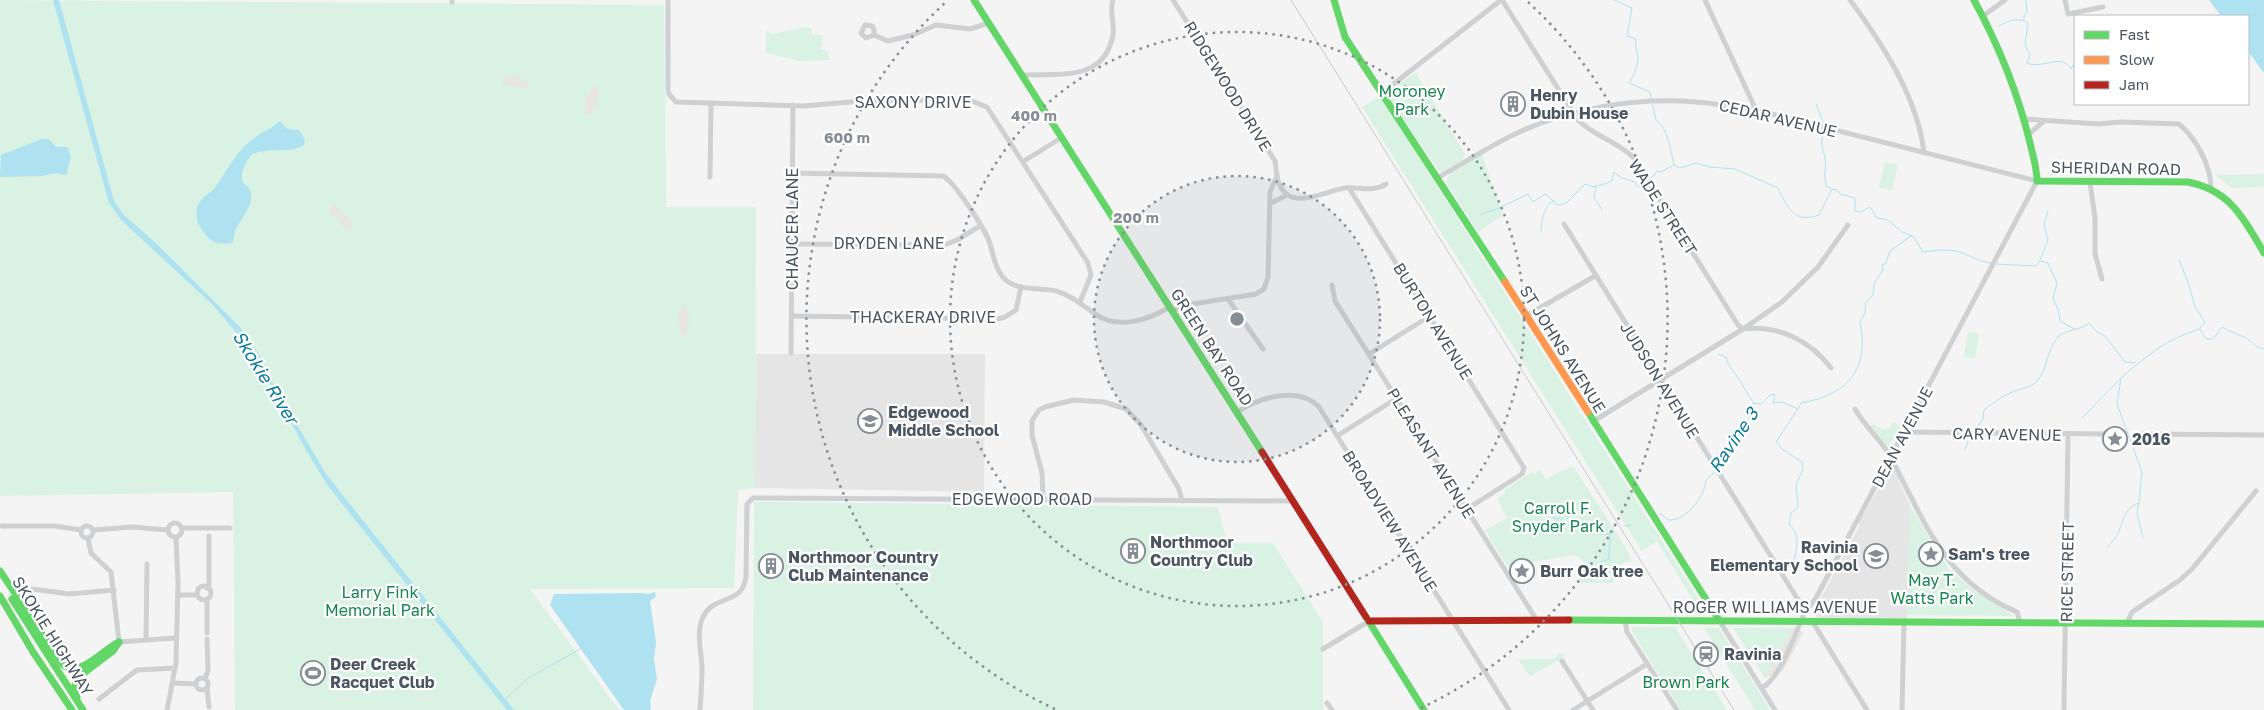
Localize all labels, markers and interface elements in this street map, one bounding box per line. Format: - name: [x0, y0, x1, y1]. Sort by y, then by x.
- legend: [2074, 15, 2249, 105]
- street label: RIDGEWOOD DRIVE: [1180, 17, 1276, 155]
- text: Fast: [2119, 25, 2150, 43]
- text: Slow: [2119, 50, 2154, 68]
- text: Jam: [2119, 75, 2149, 93]
- park label: Moroney Park: [1379, 81, 1445, 119]
- place label: Henry Dubin House: [1530, 85, 1629, 123]
- building icon: Henry Dubin House: [1500, 91, 1526, 117]
- street label: SAXONY DRIVE: [854, 92, 972, 112]
- street label: CEDAR AVENUE: [1717, 95, 1839, 141]
- text: 400 m: [1011, 106, 1057, 124]
- text: 600 m: [824, 128, 870, 146]
- street label: WADE STREET: [1625, 155, 1702, 259]
- street label: SHERIDAN ROAD: [2051, 157, 2181, 179]
- street label: CHAUCER LANE: [782, 168, 802, 290]
- text: 200 m: [1113, 208, 1159, 226]
- street label: DRYDEN LANE: [833, 233, 945, 253]
- street label: BURTON AVENUE: [1389, 259, 1477, 383]
- street label: ST JOHNS AVENUE: [1516, 282, 1610, 416]
- street label: GREEN BAY ROAD: [1167, 285, 1257, 409]
- street label: THACKERAY DRIVE: [850, 307, 996, 327]
- centre of rings: [1228, 310, 1246, 328]
- street label: JUDSON AVENUE: [1616, 318, 1704, 442]
- water label: Skokie River: [229, 326, 305, 430]
- street label: DEAN AVENUE: [1867, 383, 1937, 491]
- street label: PLEASANT AVENUE: [1383, 384, 1479, 522]
- place label: Edgewood Middle School: [888, 402, 1000, 440]
- water label: Ravine 3: [1703, 402, 1763, 477]
- school or university icon: Edgewood Middle School: [857, 408, 883, 434]
- street label: CARY AVENUE: [1952, 423, 2062, 445]
- place icon: 2016: [2102, 426, 2128, 452]
- place label: 2016: [2132, 429, 2171, 449]
- street label: BROADVIEW AVENUE: [1338, 447, 1442, 595]
- street label: EDGEWOOD ROAD: [952, 489, 1092, 509]
- park label: Carroll F. Snyder Park: [1512, 498, 1604, 536]
- street label: RICE STREET: [2056, 521, 2078, 623]
- place label: Northmoor Country Club: [1150, 532, 1253, 570]
- place label: Ravinia Elementary School: [1710, 537, 1859, 575]
- building icon: Northmoor Country Club: [1120, 538, 1146, 564]
- place icon: Sam's tree: [1918, 541, 1944, 567]
- school or university icon: Ravinia Elementary School: [1863, 543, 1889, 569]
- place label: Sam's tree: [1948, 544, 2030, 564]
- place label: Northmoor Country Club Maintenance: [788, 547, 939, 585]
- building icon: Northmoor Country Club Maintenance: [758, 553, 784, 579]
- place icon: Burr Oak tree: [1509, 558, 1535, 584]
- place label: Burr Oak tree: [1540, 561, 1643, 581]
- park label: May T. Watts Park: [1890, 570, 1974, 608]
- street label: SKOKIE HIGHWAY: [8, 573, 98, 700]
- park label: Larry Fink Memorial Park: [325, 582, 435, 620]
- street label: ROGER WILLIAMS AVENUE: [1673, 597, 1877, 617]
- station icon: Ravinia: [1693, 641, 1719, 667]
- place label: Ravinia: [1724, 644, 1781, 664]
- place label: Deer Creek Racquet Club: [330, 654, 435, 692]
- sports icon: Deer Creek Racquet Club: [300, 660, 326, 686]
- park label: Brown Park: [1642, 672, 1730, 692]

